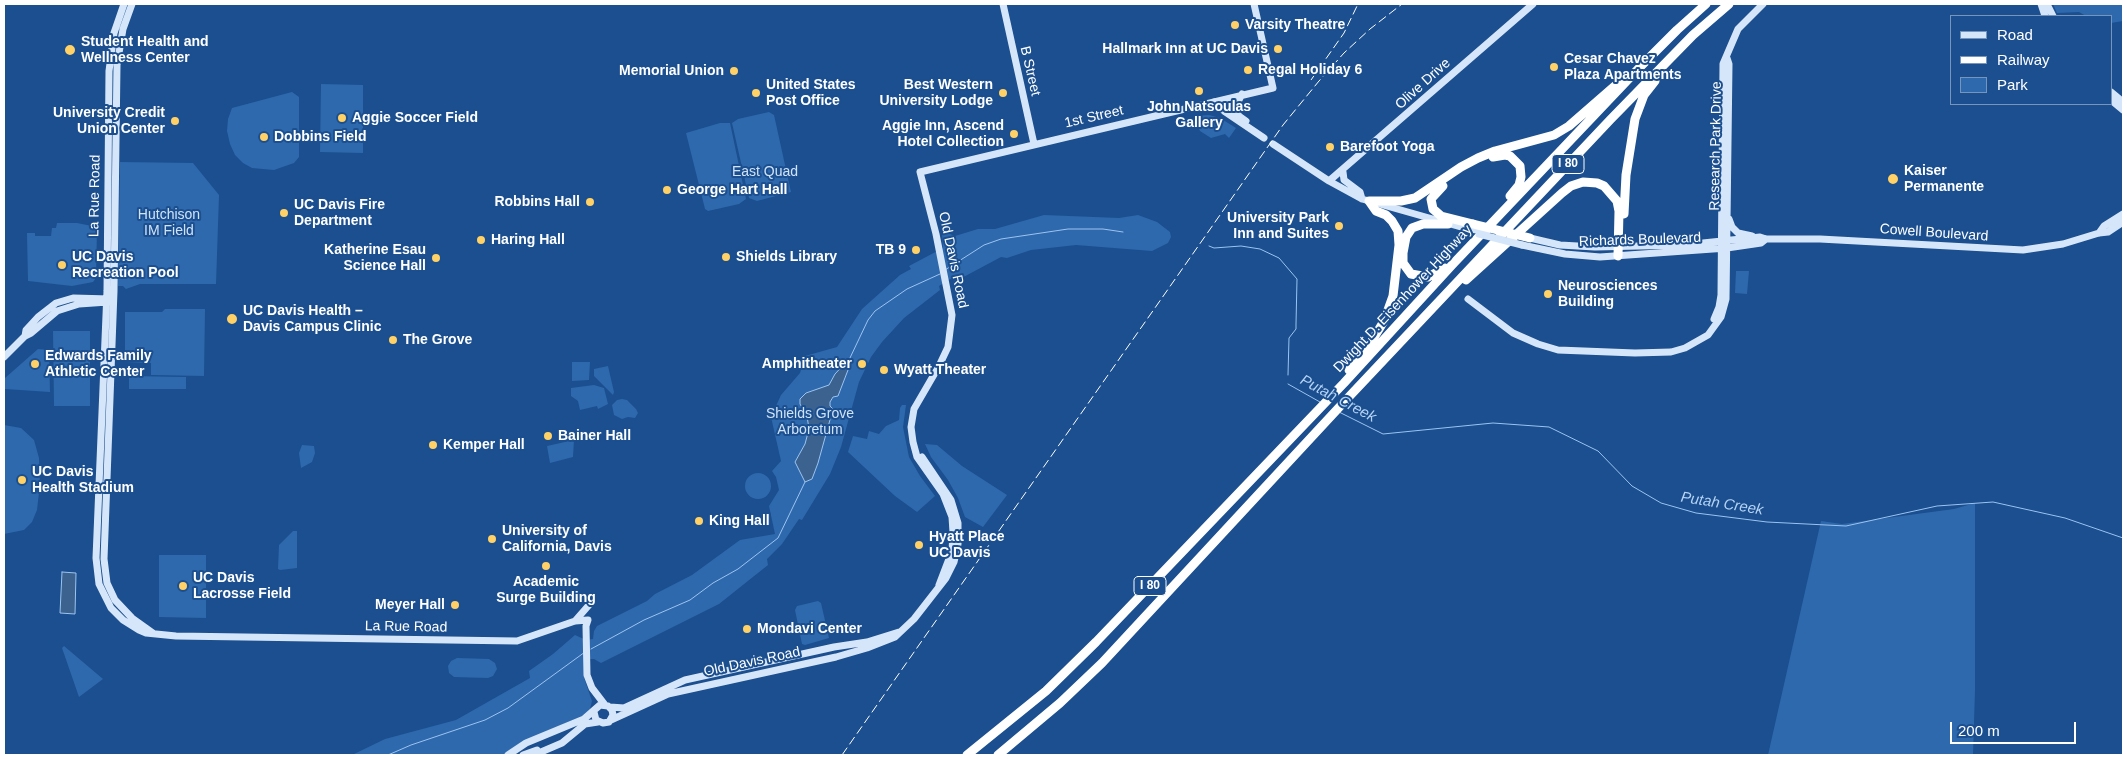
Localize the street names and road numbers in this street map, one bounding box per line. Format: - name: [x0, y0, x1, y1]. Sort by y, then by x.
- street label: B Street: [1016, 44, 1044, 98]
- street label: Olive Drive: [1392, 55, 1454, 113]
- street label: Research Park Drive: [1706, 81, 1726, 211]
- street label: 1st Street: [1063, 102, 1125, 132]
- road number: I 80: [1552, 154, 1584, 173]
- street label: La Rue Road: [86, 155, 104, 237]
- street label: Old Davis Road: [935, 210, 971, 310]
- street label: Cowell Boulevard: [1879, 221, 1989, 245]
- street label: Dwight D. Eisenhower Highway: [1330, 222, 1476, 376]
- street label: Richards Boulevard: [1579, 229, 1701, 251]
- road number: I 80: [1134, 576, 1166, 596]
- street label: La Rue Road: [365, 618, 447, 636]
- street label: Old Davis Road: [702, 644, 802, 680]

